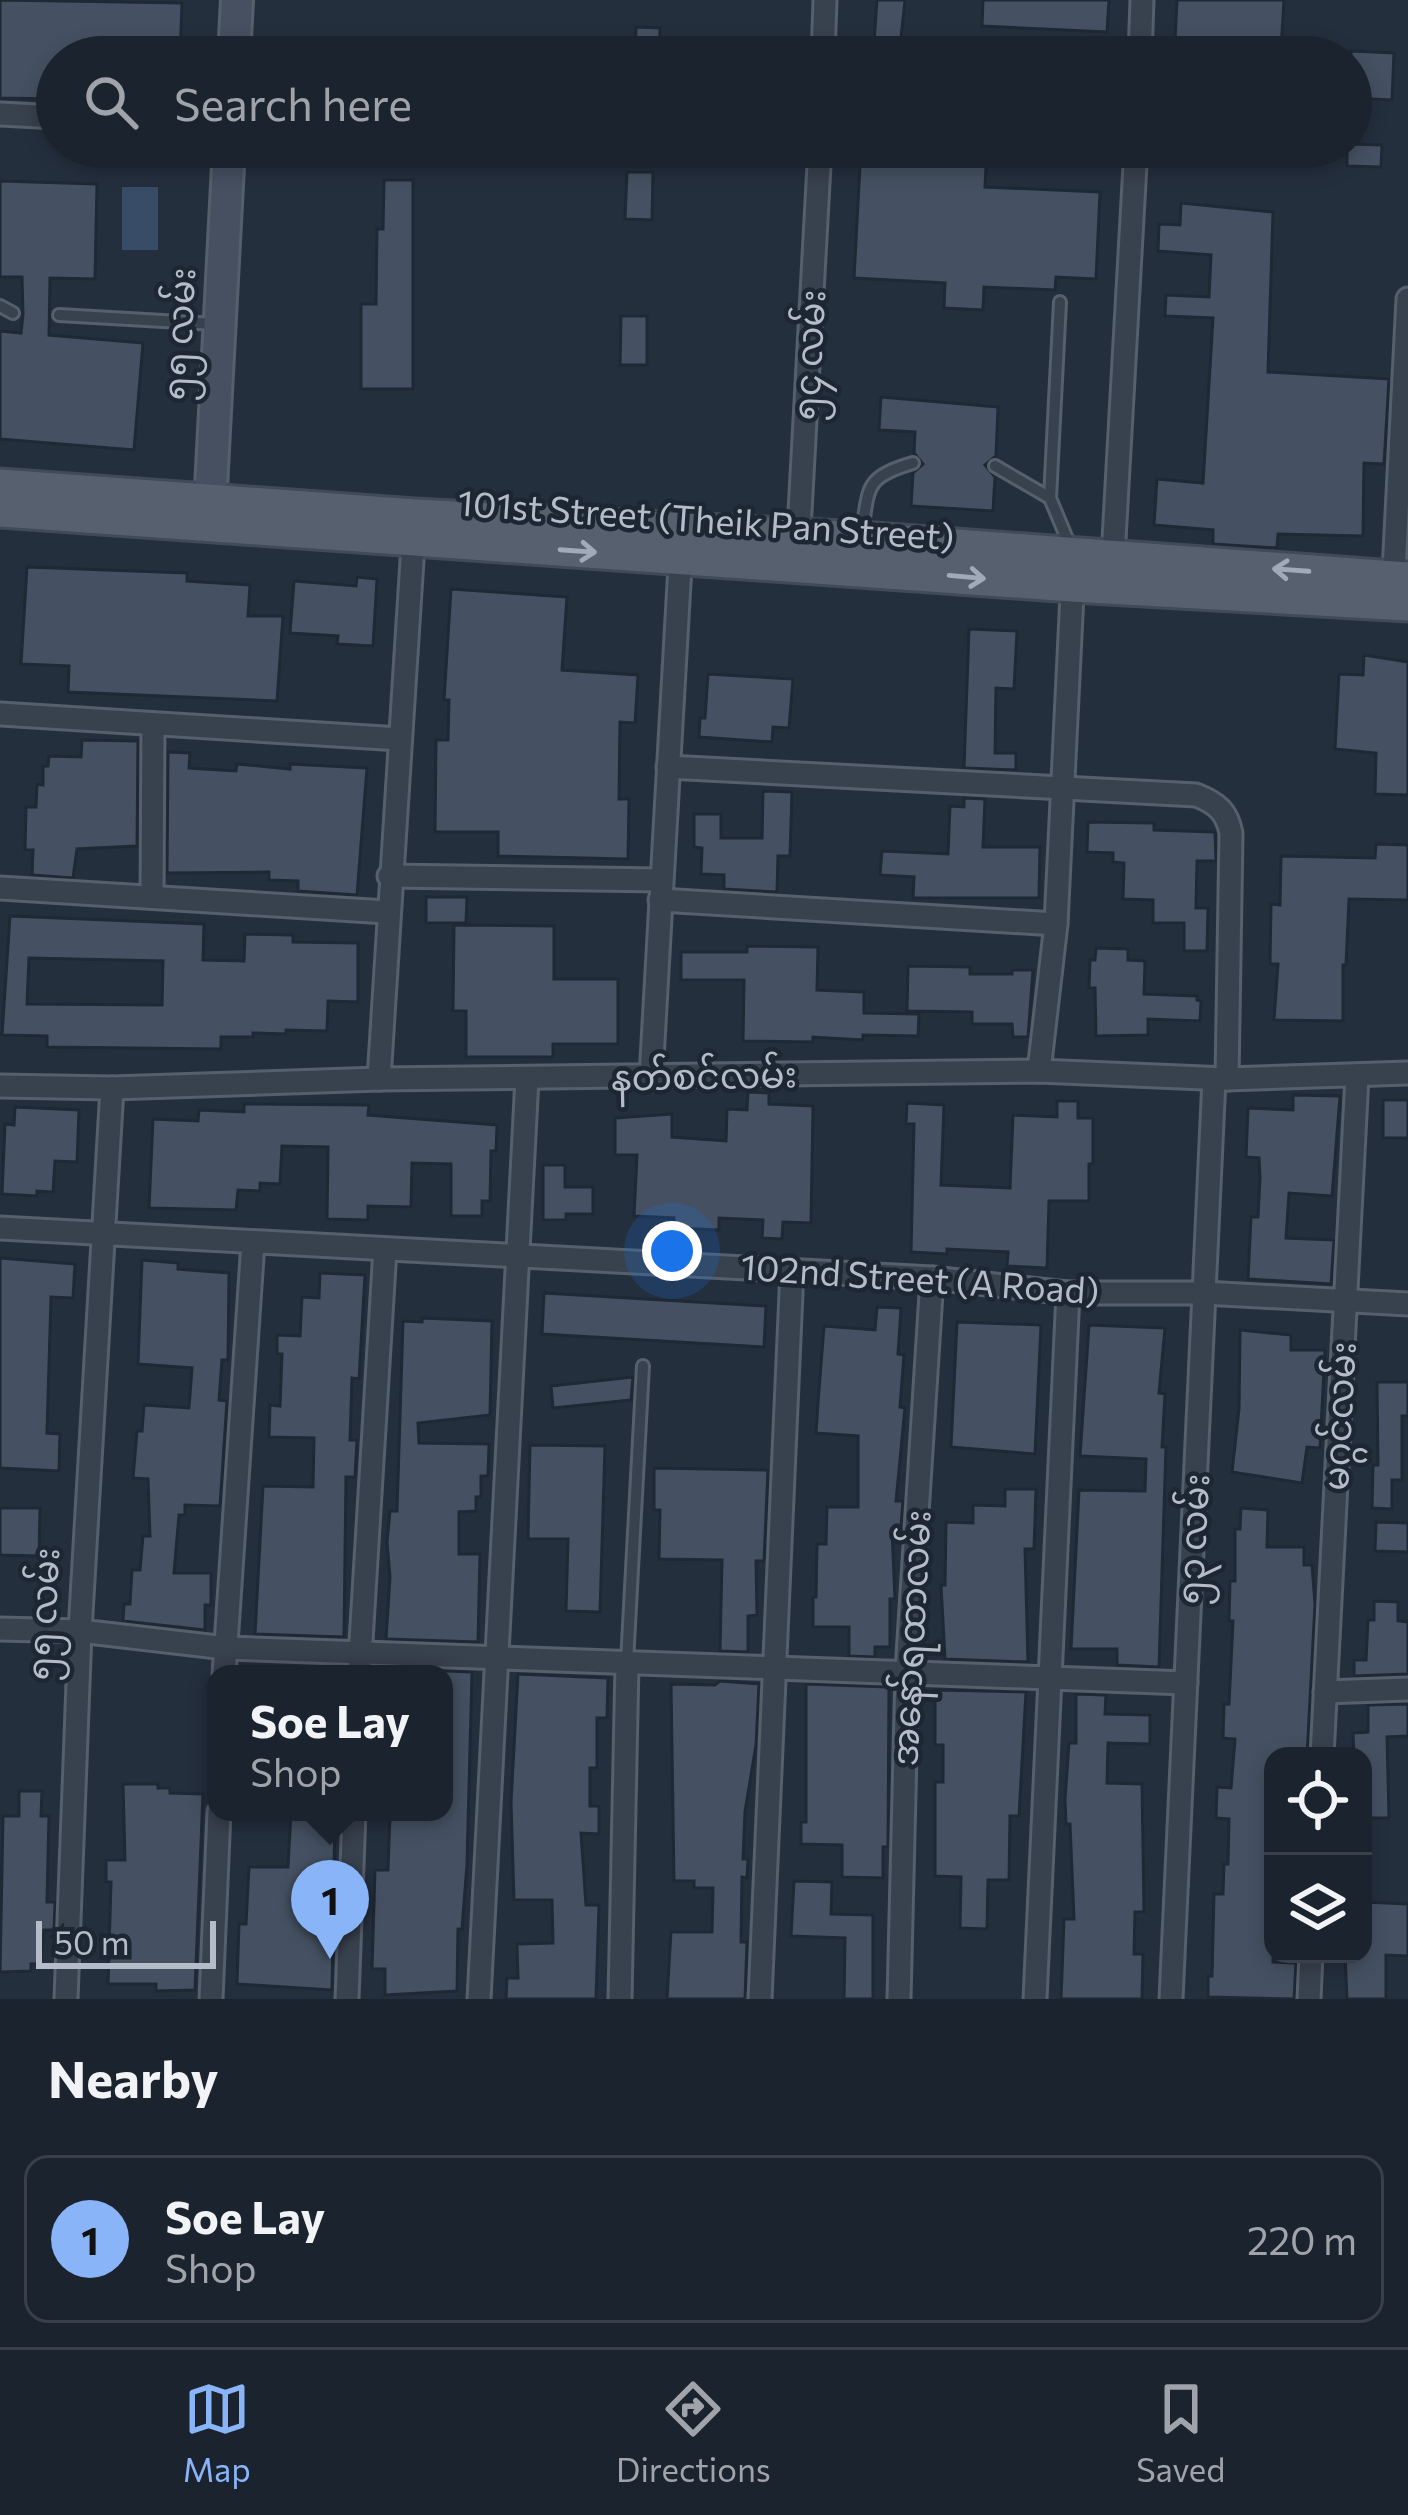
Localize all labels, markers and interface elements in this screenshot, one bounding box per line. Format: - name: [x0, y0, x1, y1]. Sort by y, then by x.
- search box: [36, 36, 1372, 168]
- icon: search: [78, 69, 144, 135]
- text: Search here: [174, 75, 412, 130]
- street label: ၅၅ လမ်း: [152, 266, 212, 402]
- street label: ၅၄ လမ်း: [782, 288, 842, 422]
- street label: 101st Street (Theik Pan Street): [456, 479, 956, 557]
- one-way arrow: [557, 539, 596, 562]
- one-way arrow: [1272, 559, 1311, 582]
- one-way arrow: [947, 565, 986, 588]
- street label: နတ်စင်လမ်း: [611, 1050, 798, 1108]
- your location: [642, 1221, 702, 1281]
- street label: 102nd Street (A Road): [739, 1243, 1101, 1311]
- street label: မဂ္ဂင်လမ်း: [1311, 1340, 1374, 1492]
- street label: ၅၃ လမ်း: [1166, 1472, 1226, 1606]
- street label: အနော်ရထာလမ်း: [880, 1509, 948, 1768]
- street label: ၅၅ လမ်း: [16, 1546, 76, 1682]
- popup: [207, 1665, 453, 1821]
- text: Soe Lay: [250, 1692, 410, 1747]
- text: Shop: [250, 1747, 342, 1795]
- map controls: [1264, 1747, 1372, 1963]
- button: locate: [1264, 1747, 1372, 1855]
- button: layers: [1264, 1855, 1372, 1963]
- pin: 1: [291, 1860, 369, 1959]
- scale bar: [36, 1915, 216, 1968]
- text: 50 m: [54, 1921, 130, 1962]
- text: Nearby: [48, 2046, 218, 2109]
- text: Soe Lay: [165, 2188, 325, 2243]
- text: 1: [81, 2215, 99, 2263]
- text: 220 m: [1247, 2215, 1357, 2263]
- text: Shop: [165, 2243, 257, 2291]
- tab: Map: [183, 2376, 251, 2489]
- tab: Directions: [616, 2376, 771, 2489]
- tab: Saved: [1136, 2376, 1225, 2489]

